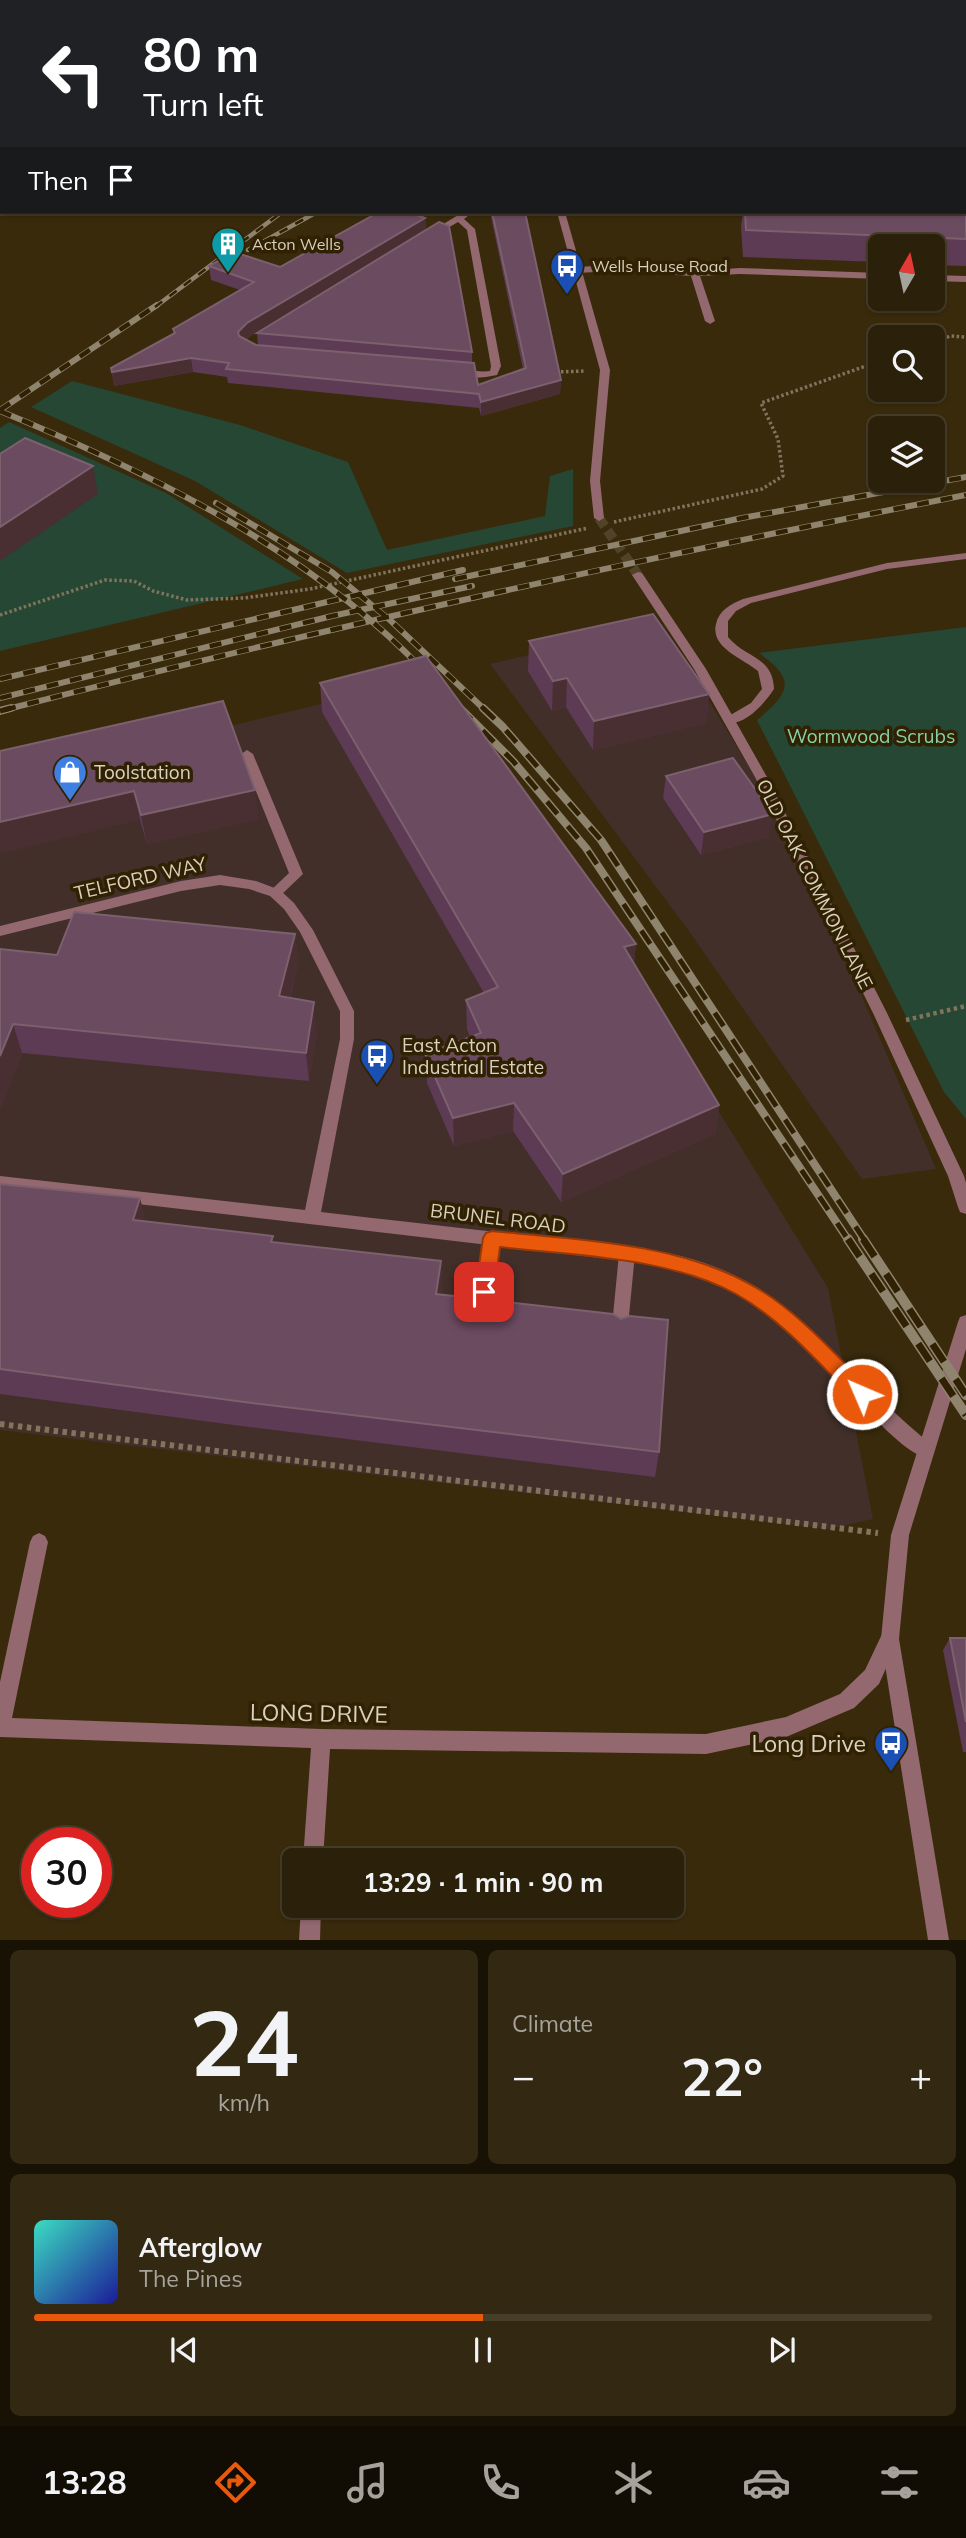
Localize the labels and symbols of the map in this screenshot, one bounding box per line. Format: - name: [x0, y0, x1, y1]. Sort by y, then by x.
- building icon: Acton Wells: [209, 225, 247, 274]
- place label: Acton Wells: [252, 234, 341, 254]
- north arrow: [868, 234, 945, 312]
- bus stop icon: Wells House Road: [548, 247, 586, 296]
- place label: Wells House Road: [592, 256, 728, 276]
- park label: Wormwood Scrubs: [787, 724, 955, 748]
- shop icon: Toolstation: [51, 753, 89, 802]
- place label: Toolstation: [94, 760, 191, 784]
- street label: OLD OAK COMMON LANE: [752, 775, 878, 993]
- street label: TELFORD WAY: [72, 851, 209, 905]
- place label: East Acton Industrial Estate: [402, 1033, 544, 1079]
- bus stop icon: East Acton Industrial Estate: [358, 1037, 396, 1086]
- street label: BRUNEL ROAD: [429, 1198, 567, 1238]
- pin: [454, 1262, 514, 1322]
- position arrow: [825, 1357, 899, 1431]
- street label: LONG DRIVE: [250, 1697, 388, 1729]
- bus stop icon: Long Drive: [872, 1724, 910, 1773]
- place label: Long Drive: [752, 1729, 866, 1758]
- speed limit sign: 30: [21, 1827, 112, 1918]

